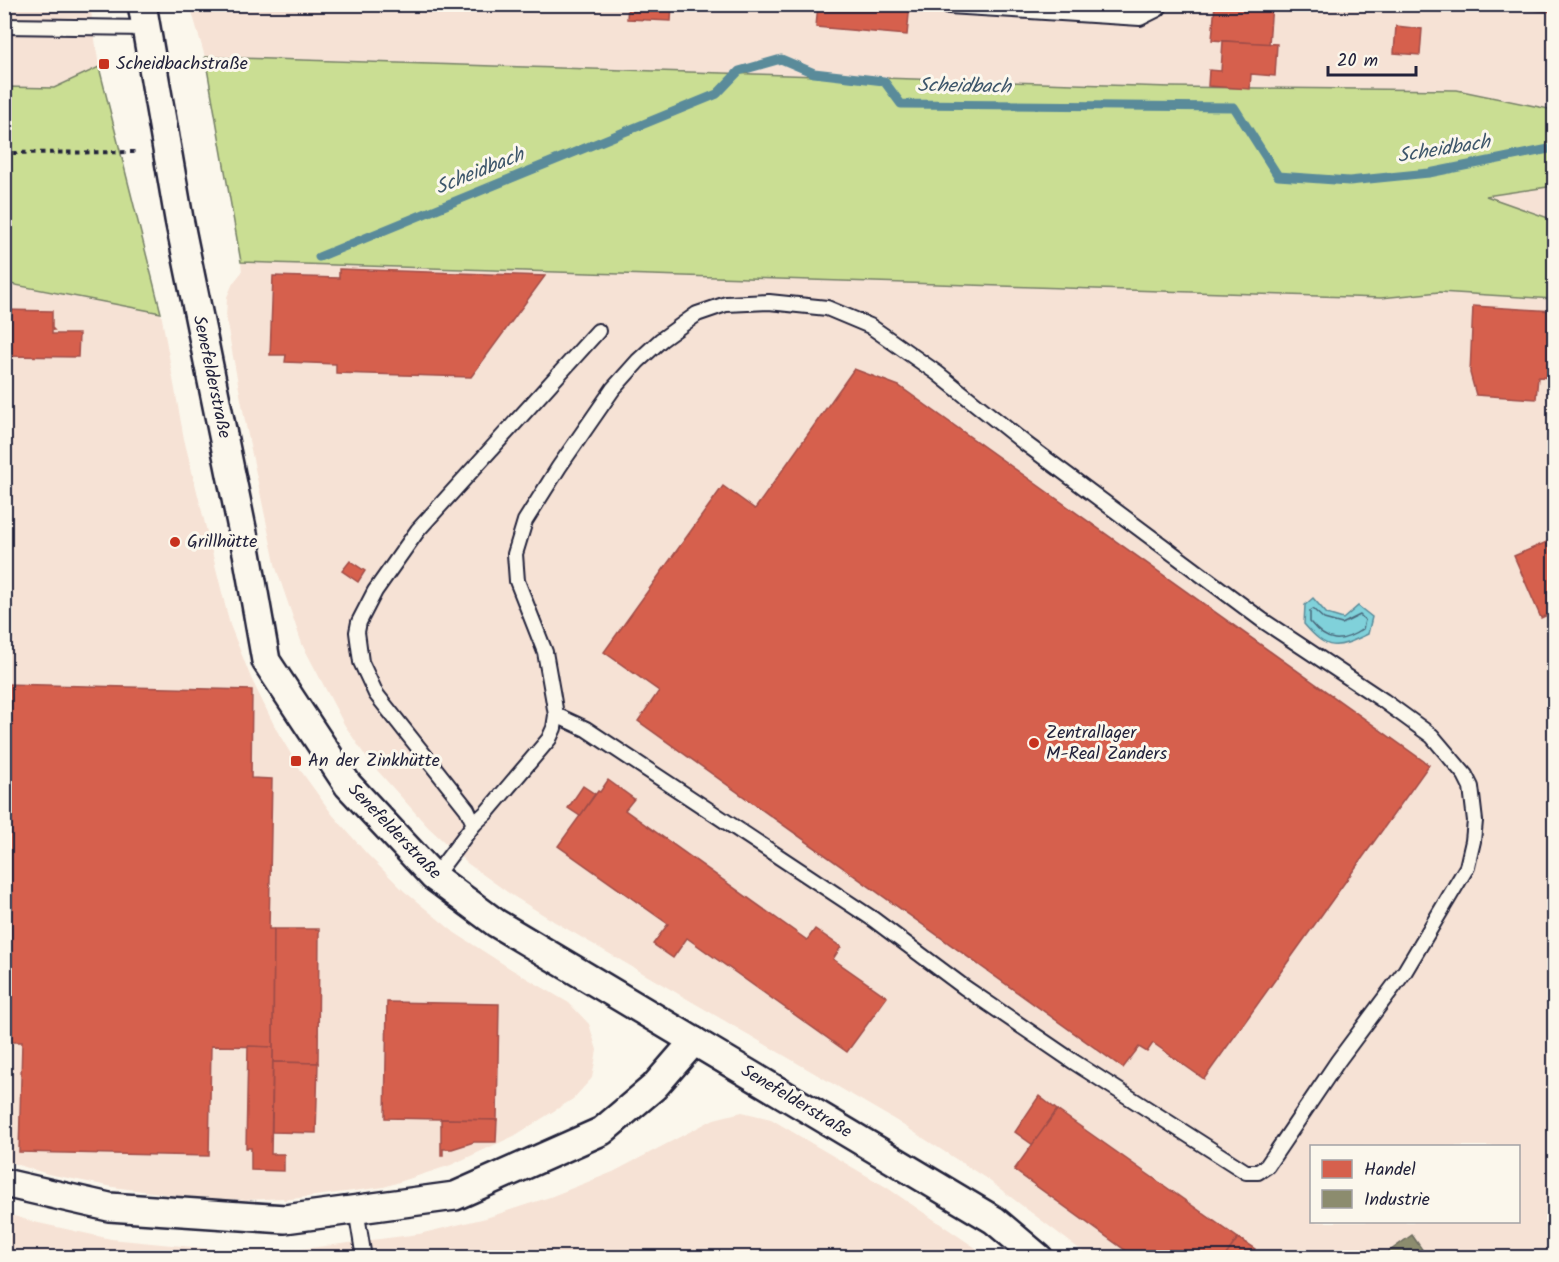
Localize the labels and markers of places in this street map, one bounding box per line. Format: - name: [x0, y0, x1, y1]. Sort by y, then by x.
- place label: Scheidbachstraße: [116, 50, 248, 79]
- marker: Scheidbachstraße: [97, 57, 111, 71]
- place label: Grillhütte: [187, 528, 257, 557]
- marker: Grillhütte: [168, 535, 182, 549]
- place label: Zentrallager M-Real Zanders: [1046, 719, 1167, 769]
- marker: Zentrallager M-Real Zanders: [1027, 736, 1041, 750]
- place label: An der Zinkhütte: [308, 747, 440, 776]
- marker: An der Zinkhütte: [289, 754, 303, 768]

